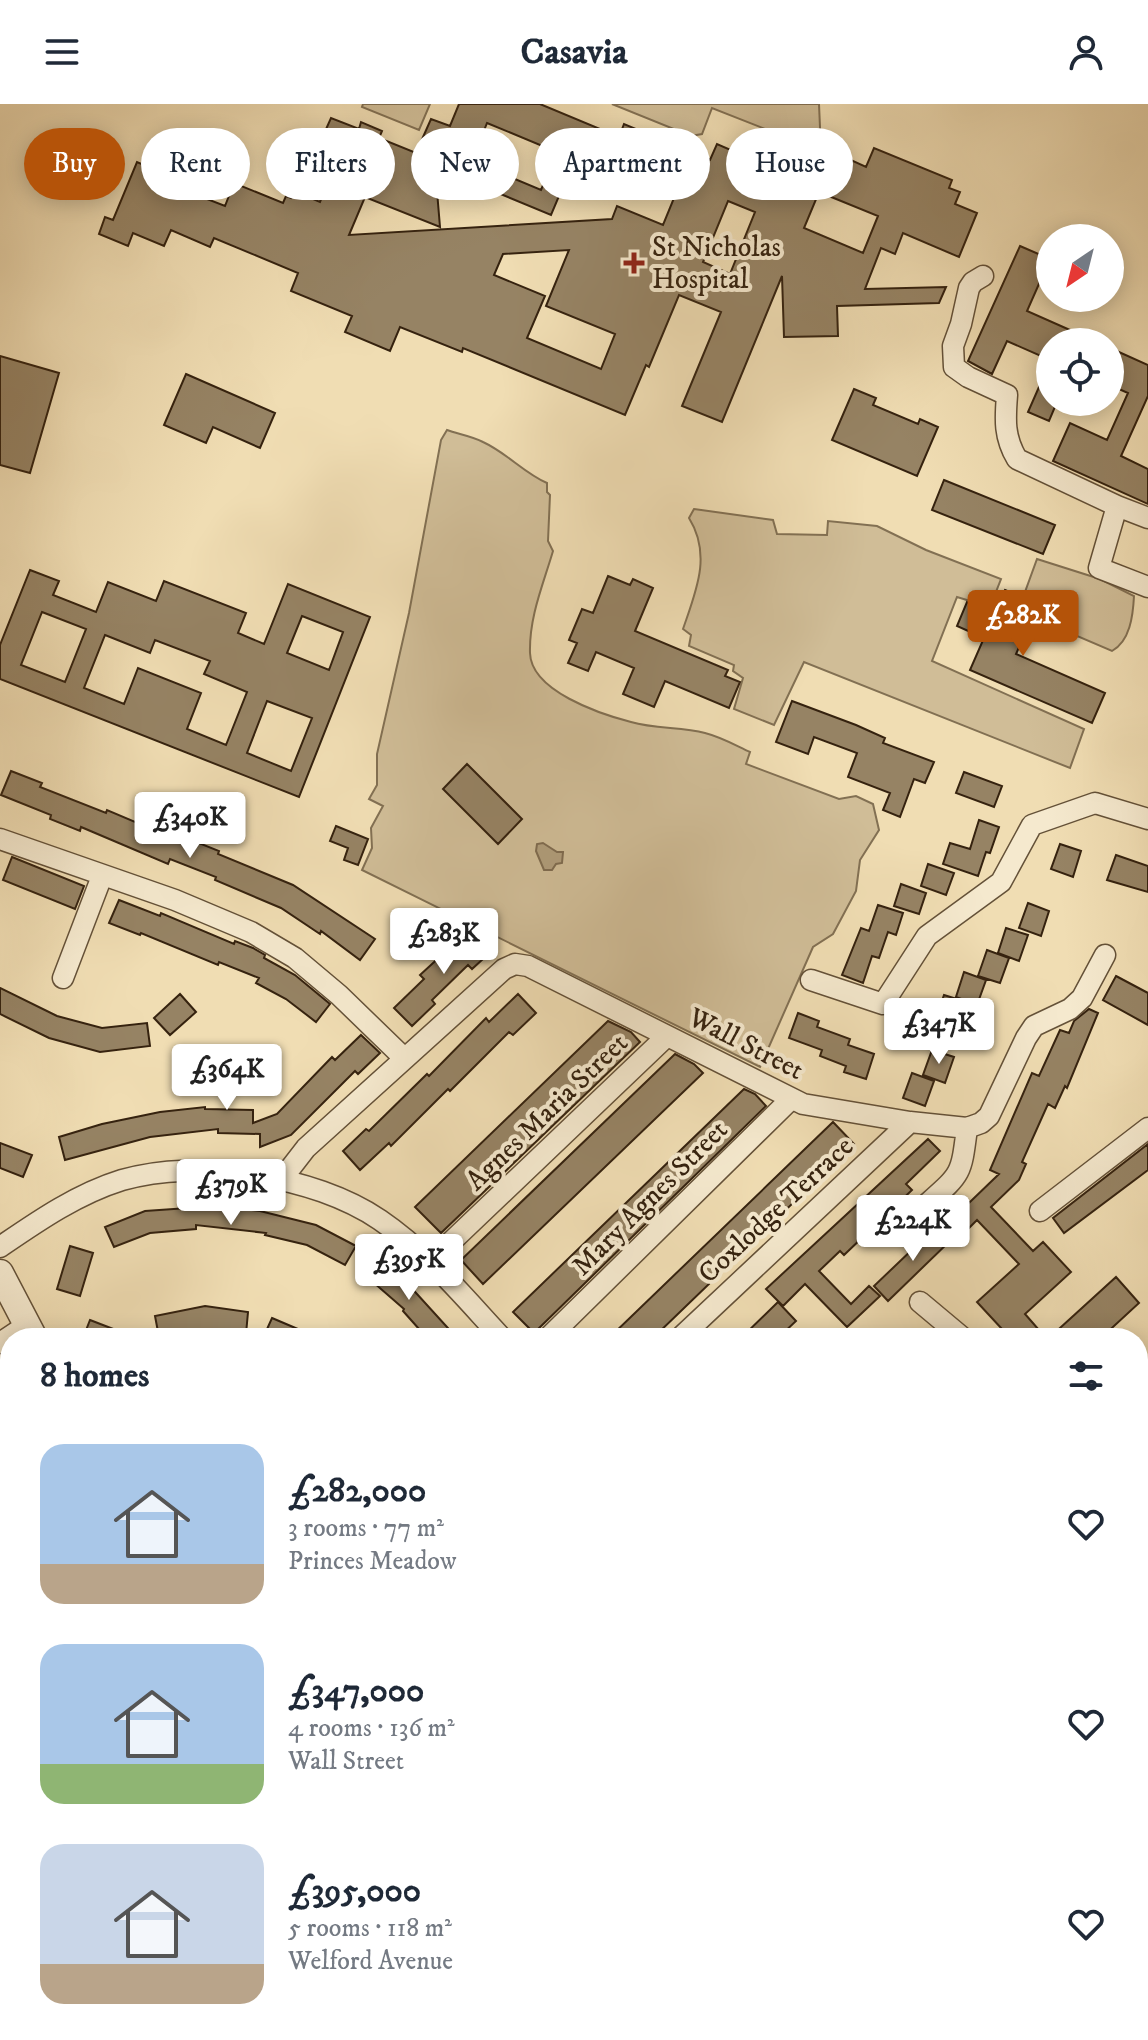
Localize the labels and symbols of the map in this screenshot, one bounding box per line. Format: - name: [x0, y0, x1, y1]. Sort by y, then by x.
- north arrow: [1036, 224, 1124, 312]
- place label: St Nicholas Hospital: [652, 230, 781, 297]
- marker: St Nicholas Hospital: [623, 252, 645, 274]
- pin: £282K: [967, 590, 1079, 658]
- pin: £340K: [134, 792, 246, 860]
- pin: £283K: [388, 908, 500, 976]
- pin: £347K: [883, 998, 995, 1066]
- street label: Wall Street: [682, 1000, 810, 1088]
- street label: Agnes Maria Street: [459, 1026, 635, 1198]
- pin: £364K: [171, 1044, 283, 1112]
- street label: Mary Agnes Street: [565, 1113, 735, 1283]
- street label: Coxlodge Terrace: [691, 1129, 861, 1291]
- pin: £379K: [175, 1159, 287, 1227]
- pin: £224K: [857, 1195, 969, 1263]
- pin: £395K: [353, 1234, 465, 1302]

